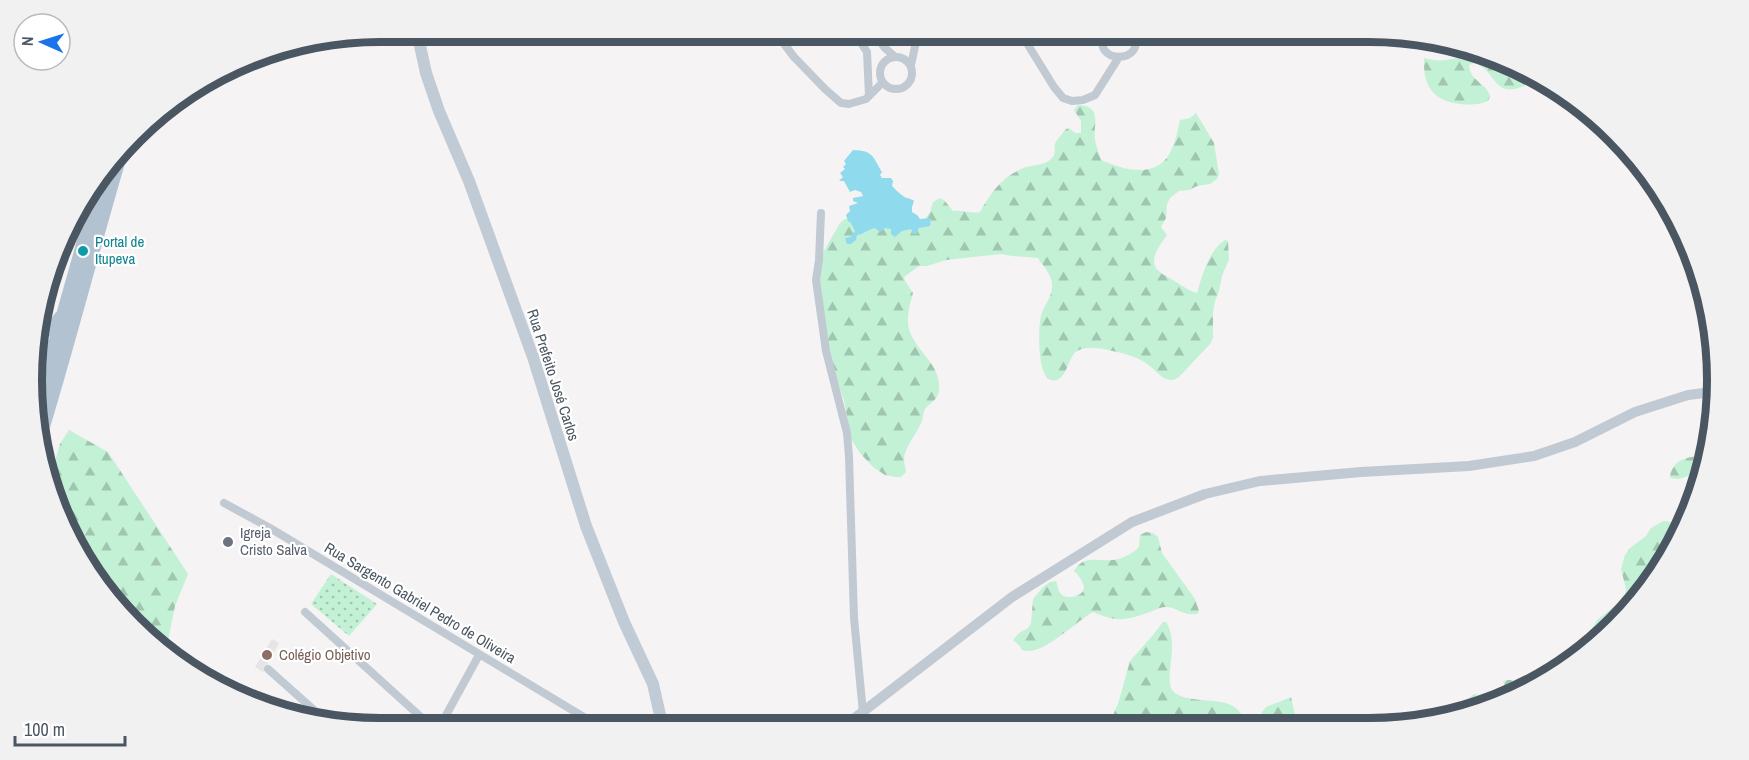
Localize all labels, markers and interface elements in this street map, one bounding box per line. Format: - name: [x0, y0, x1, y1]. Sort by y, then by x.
- north arrow: [12, 12, 72, 72]
- text: N: [16, 36, 38, 47]
- place label: Portal de Itupeva: [95, 231, 144, 269]
- marker: Portal de Itupeva: [76, 244, 90, 258]
- street label: Rua Prefeito José Carlos: [522, 306, 585, 443]
- place label: Igreja Cristo Salva: [240, 522, 307, 560]
- marker: Igreja Cristo Salva: [221, 535, 235, 549]
- street label: Rua Sargento Gabriel Pedro de Oliveira: [321, 537, 520, 668]
- place label: Colégio Objetivo: [279, 644, 371, 665]
- marker: Colégio Objetivo: [260, 648, 274, 662]
- scale bar: [15, 709, 124, 747]
- text: 100 m: [24, 717, 65, 742]

